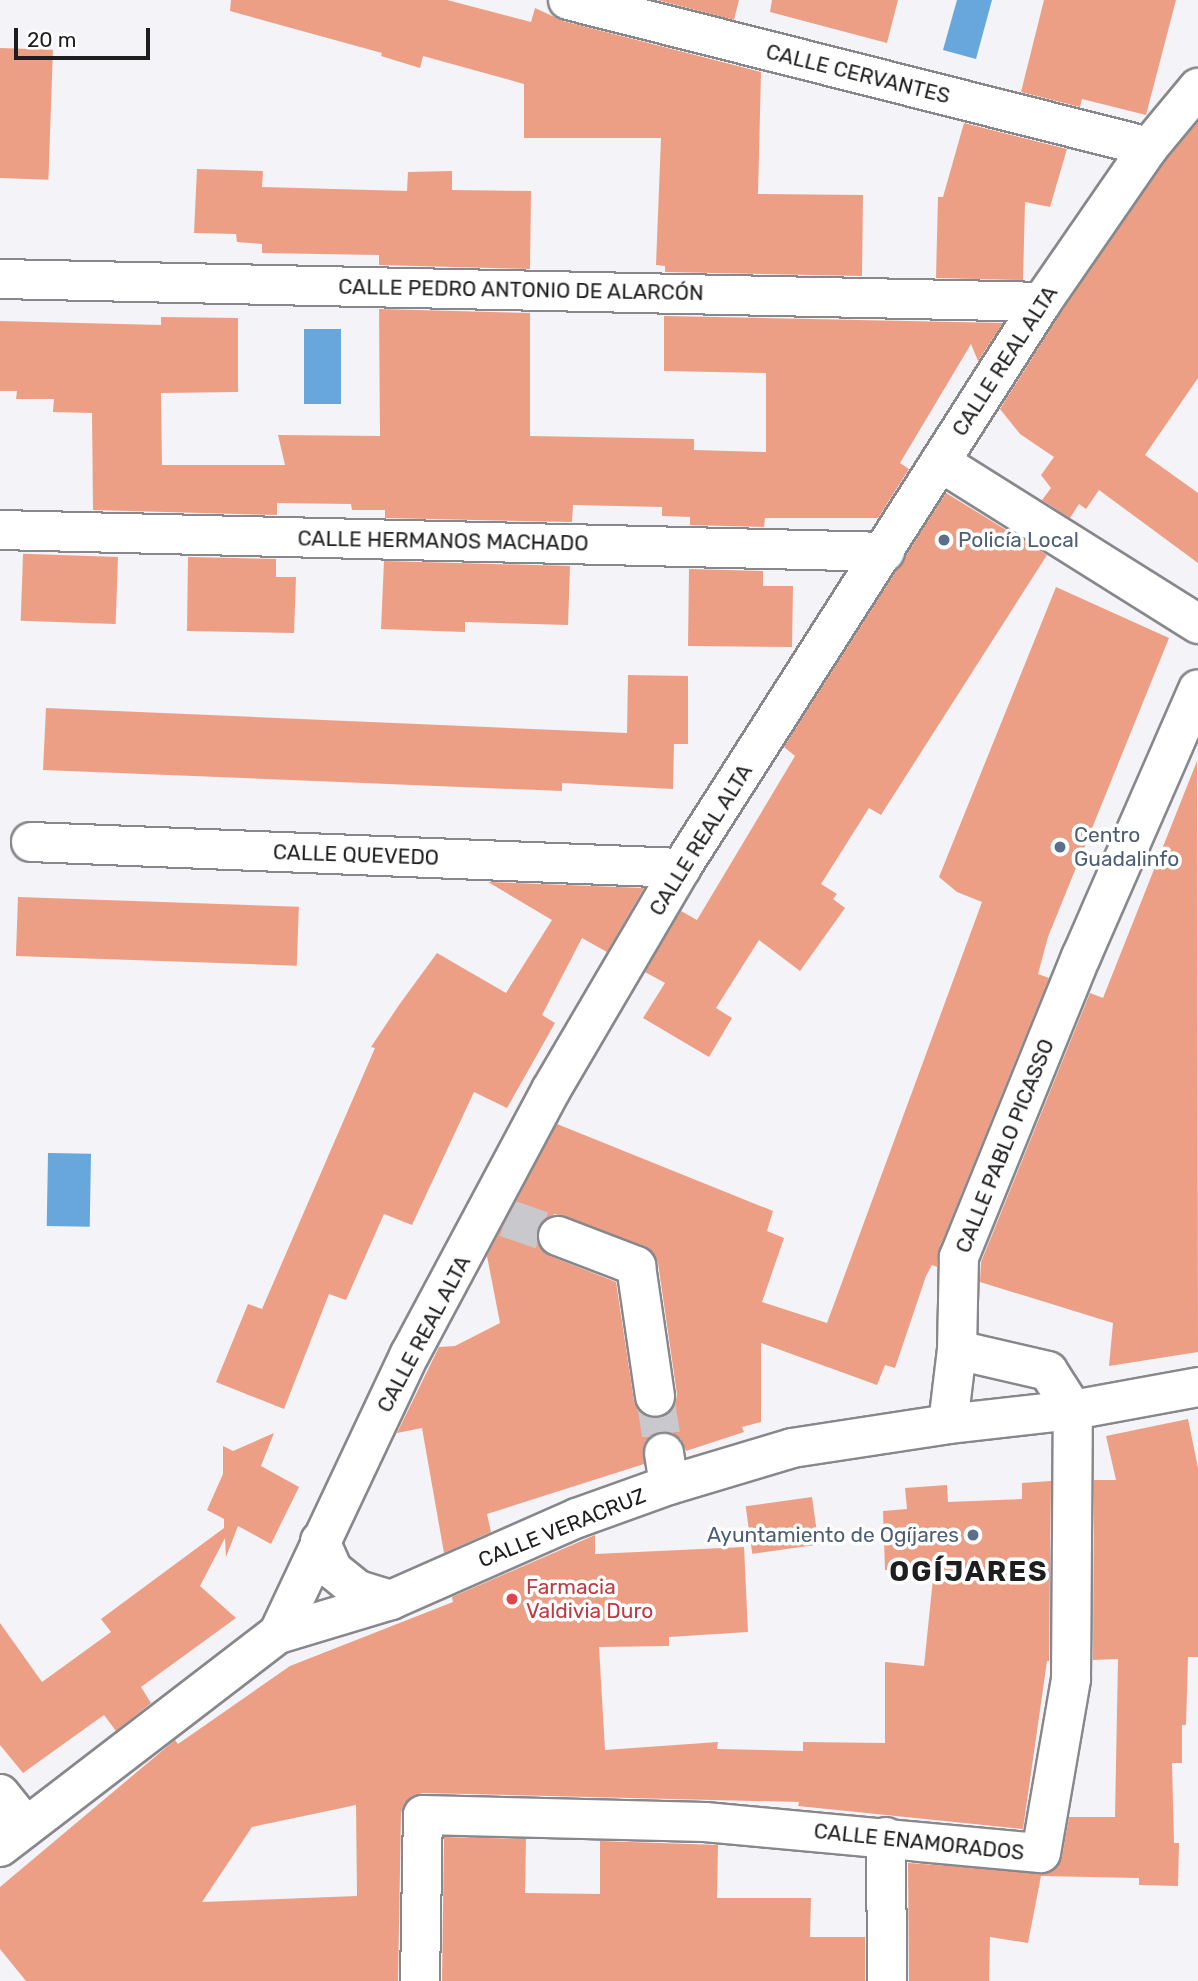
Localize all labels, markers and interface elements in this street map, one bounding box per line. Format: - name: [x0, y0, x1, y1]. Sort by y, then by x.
- scale bar: [18, 14, 154, 58]
- text: 20 m: [27, 27, 76, 52]
- street label: CALLE CERVANTES: [763, 39, 953, 109]
- street label: CALLE PEDRO ANTONIO DE ALARCÓN: [338, 274, 704, 306]
- street label: CALLE REAL ALTA: [947, 281, 1063, 441]
- street label: CALLE HERMANOS MACHADO: [297, 526, 589, 556]
- place label: Policía Local: [958, 527, 1079, 553]
- marker: Policía Local: [936, 532, 952, 548]
- street label: CALLE REAL ALTA: [644, 759, 758, 921]
- place label: Centro Guadalinfo: [1074, 822, 1179, 872]
- marker: Centro Guadalinfo: [1052, 839, 1068, 855]
- street label: CALLE QUEVEDO: [273, 840, 439, 870]
- street label: CALLE PABLO PICASSO: [951, 1035, 1059, 1257]
- street label: CALLE REAL ALTA: [372, 1251, 476, 1417]
- street label: CALLE VERACRUZ: [475, 1483, 649, 1573]
- place label: Ayuntamiento de Ogíjares: [707, 1522, 959, 1548]
- marker: Ayuntamiento de Ogíjares: [965, 1527, 981, 1543]
- district label: OGÍJARES: [890, 1555, 1048, 1589]
- place label: Farmacia Valdivia Duro: [526, 1574, 653, 1624]
- marker: Farmacia Valdivia Duro: [504, 1591, 520, 1607]
- street label: CALLE ENAMORADOS: [813, 1818, 1025, 1866]

